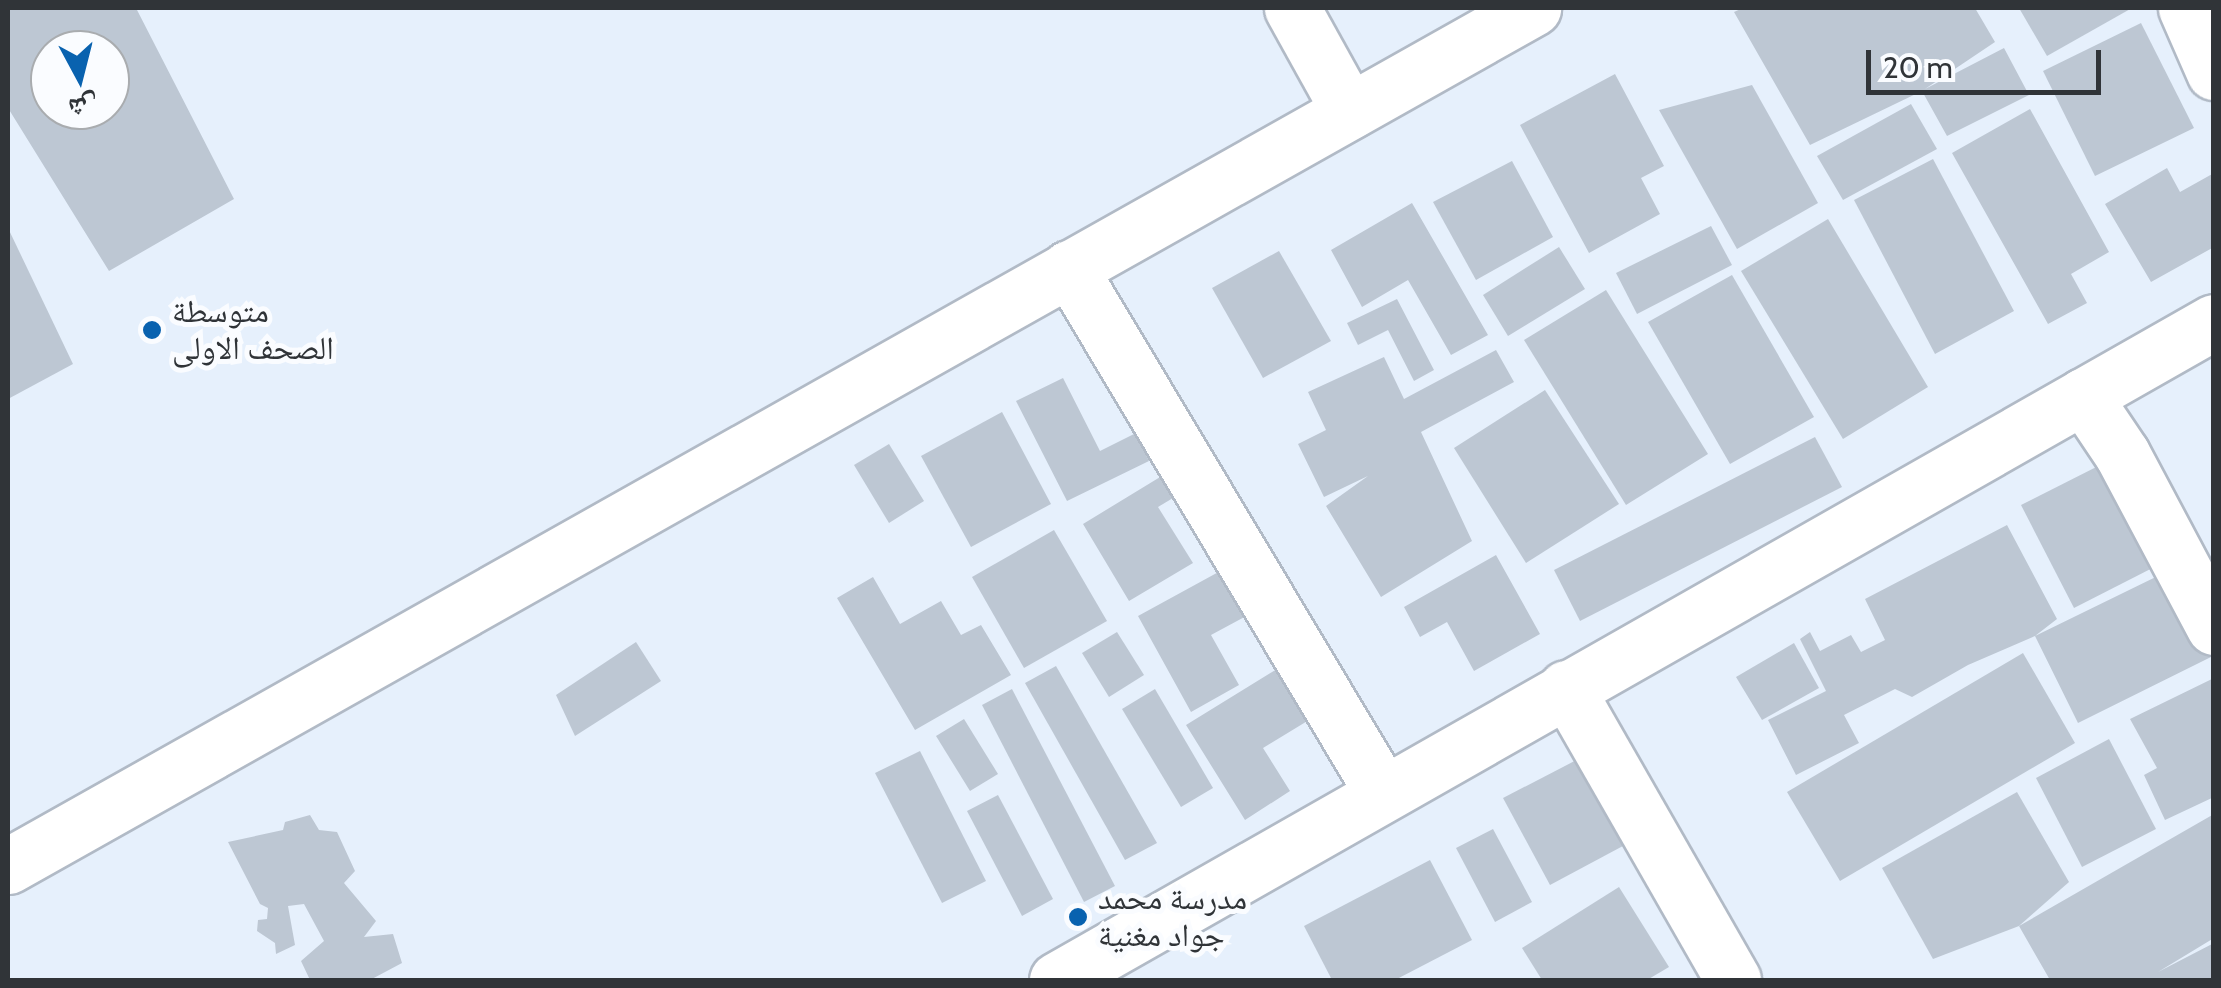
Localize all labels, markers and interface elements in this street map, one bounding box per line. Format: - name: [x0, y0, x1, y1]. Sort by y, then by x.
- north arrow: [30, 30, 130, 130]
- scale bar: [1871, 30, 2106, 92]
- text: 20 m: [1883, 49, 1953, 86]
- text: ش: [67, 89, 100, 126]
- place label: متوسطة الصحف الاولى: [172, 293, 334, 368]
- marker: متوسطة الصحف الاولى: [141, 319, 163, 341]
- place label: مدرسة محمد جواد مغنية: [1098, 880, 1247, 955]
- marker: مدرسة محمد جواد مغنية: [1067, 906, 1089, 928]

